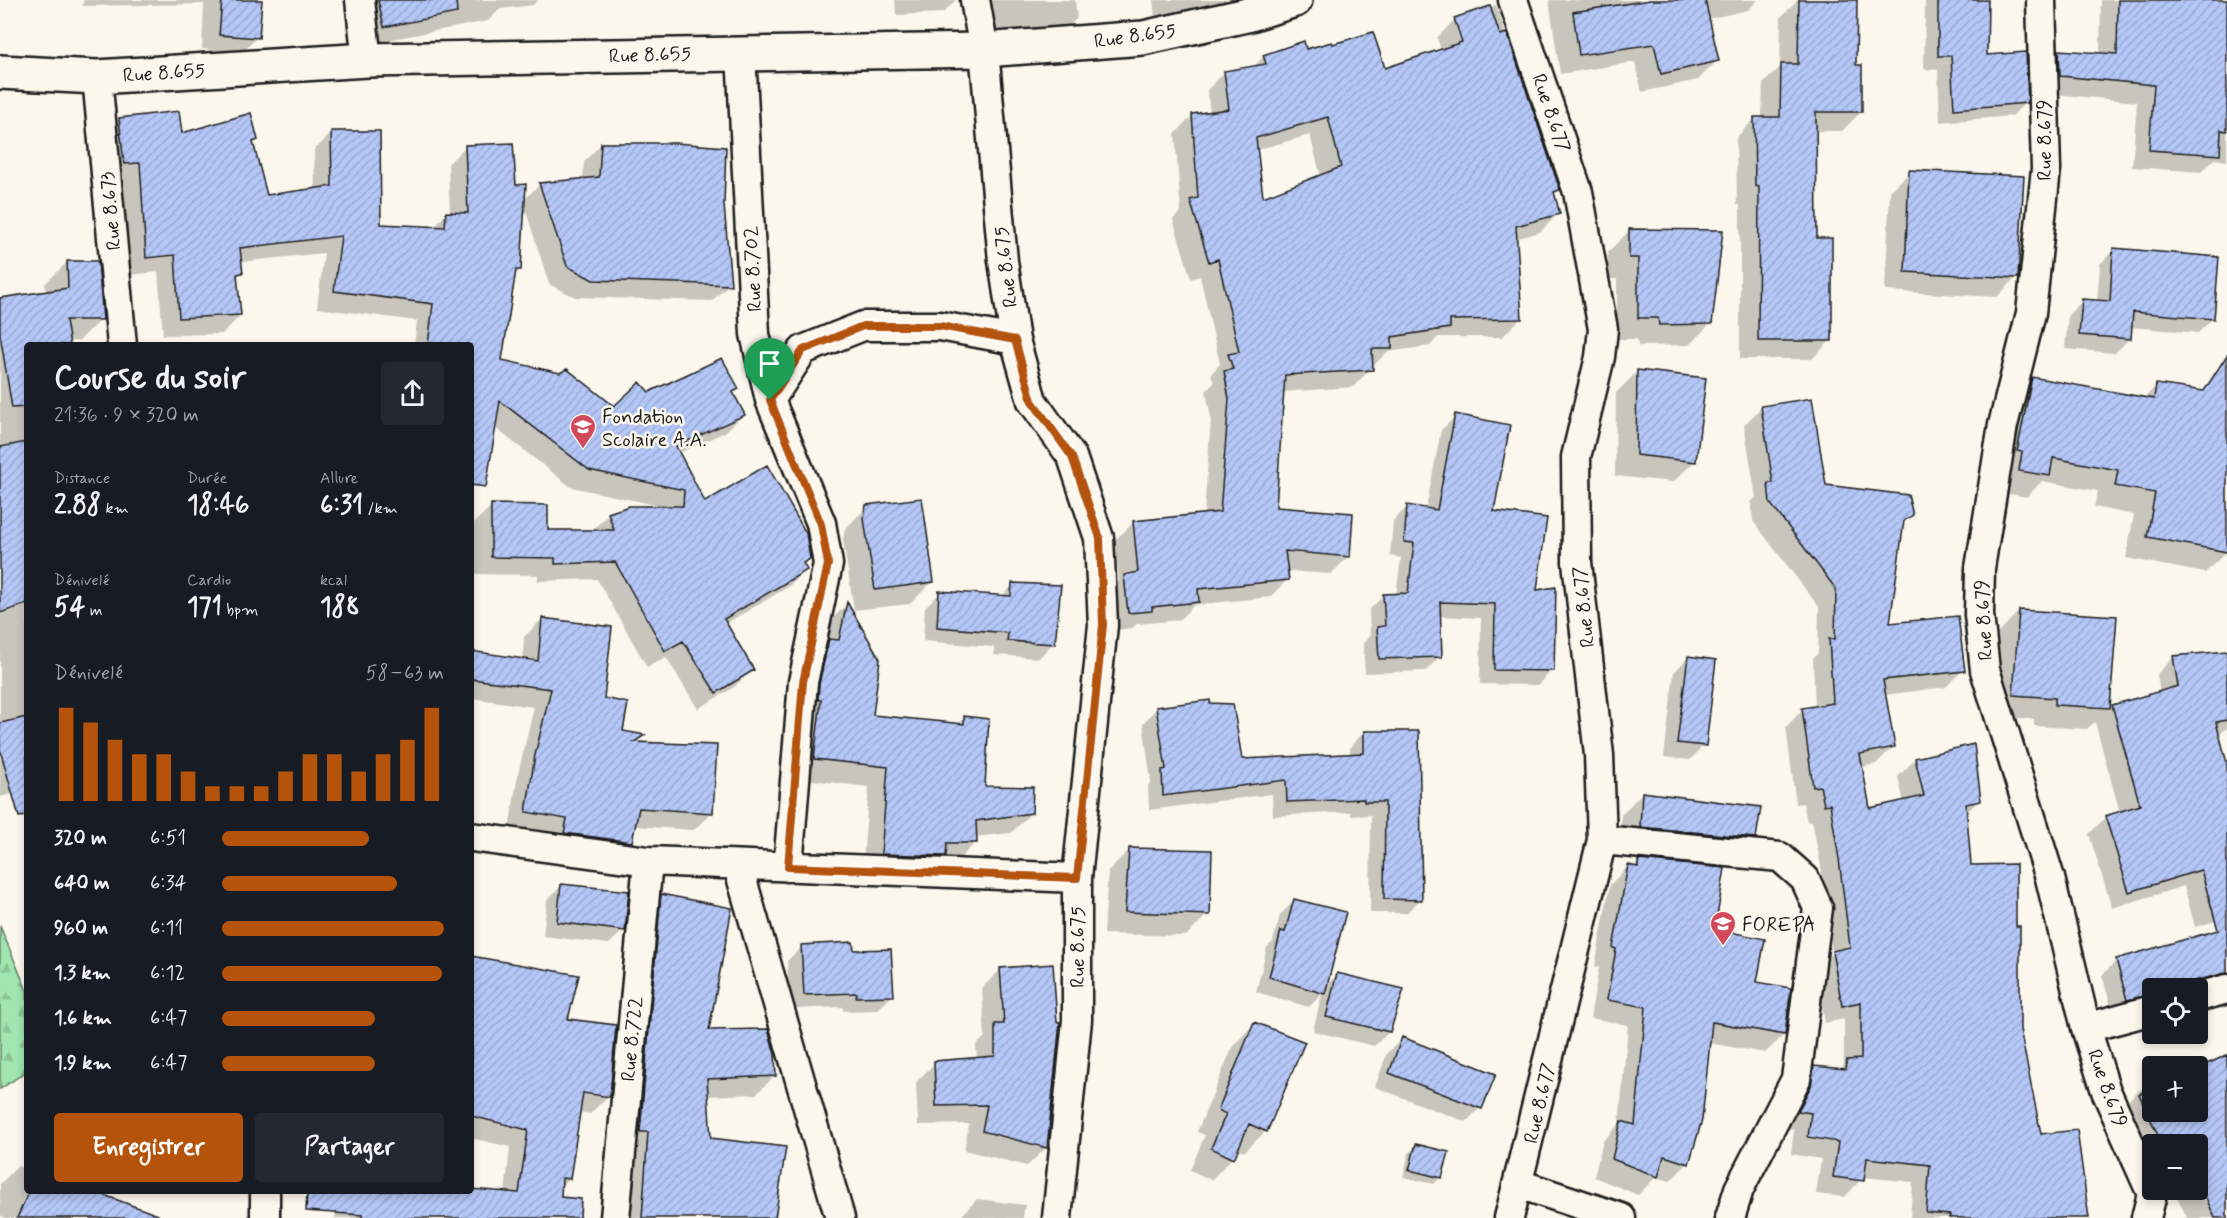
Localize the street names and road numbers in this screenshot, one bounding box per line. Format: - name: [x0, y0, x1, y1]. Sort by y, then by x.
- street label: Rue 8.655: [1092, 17, 1178, 56]
- street label: Rue 8.655: [608, 41, 692, 70]
- street label: Rue 8.655: [122, 57, 206, 90]
- street label: Rue 8.677: [1524, 70, 1577, 157]
- street label: Rue 8.679: [2032, 99, 2059, 181]
- street label: Rue 8.673: [95, 170, 128, 251]
- street label: Rue 8.675: [988, 224, 1025, 309]
- street label: Rue 8.702: [738, 225, 769, 313]
- street label: Rue 8.677: [1567, 565, 1602, 649]
- street label: Rue 8.679: [1969, 579, 2000, 661]
- street label: Rue 8.675: [1065, 906, 1092, 988]
- street label: Rue 8.722: [615, 995, 650, 1083]
- street label: Rue 8.679: [2080, 1046, 2133, 1131]
- street label: Rue 8.677: [1518, 1060, 1563, 1146]

